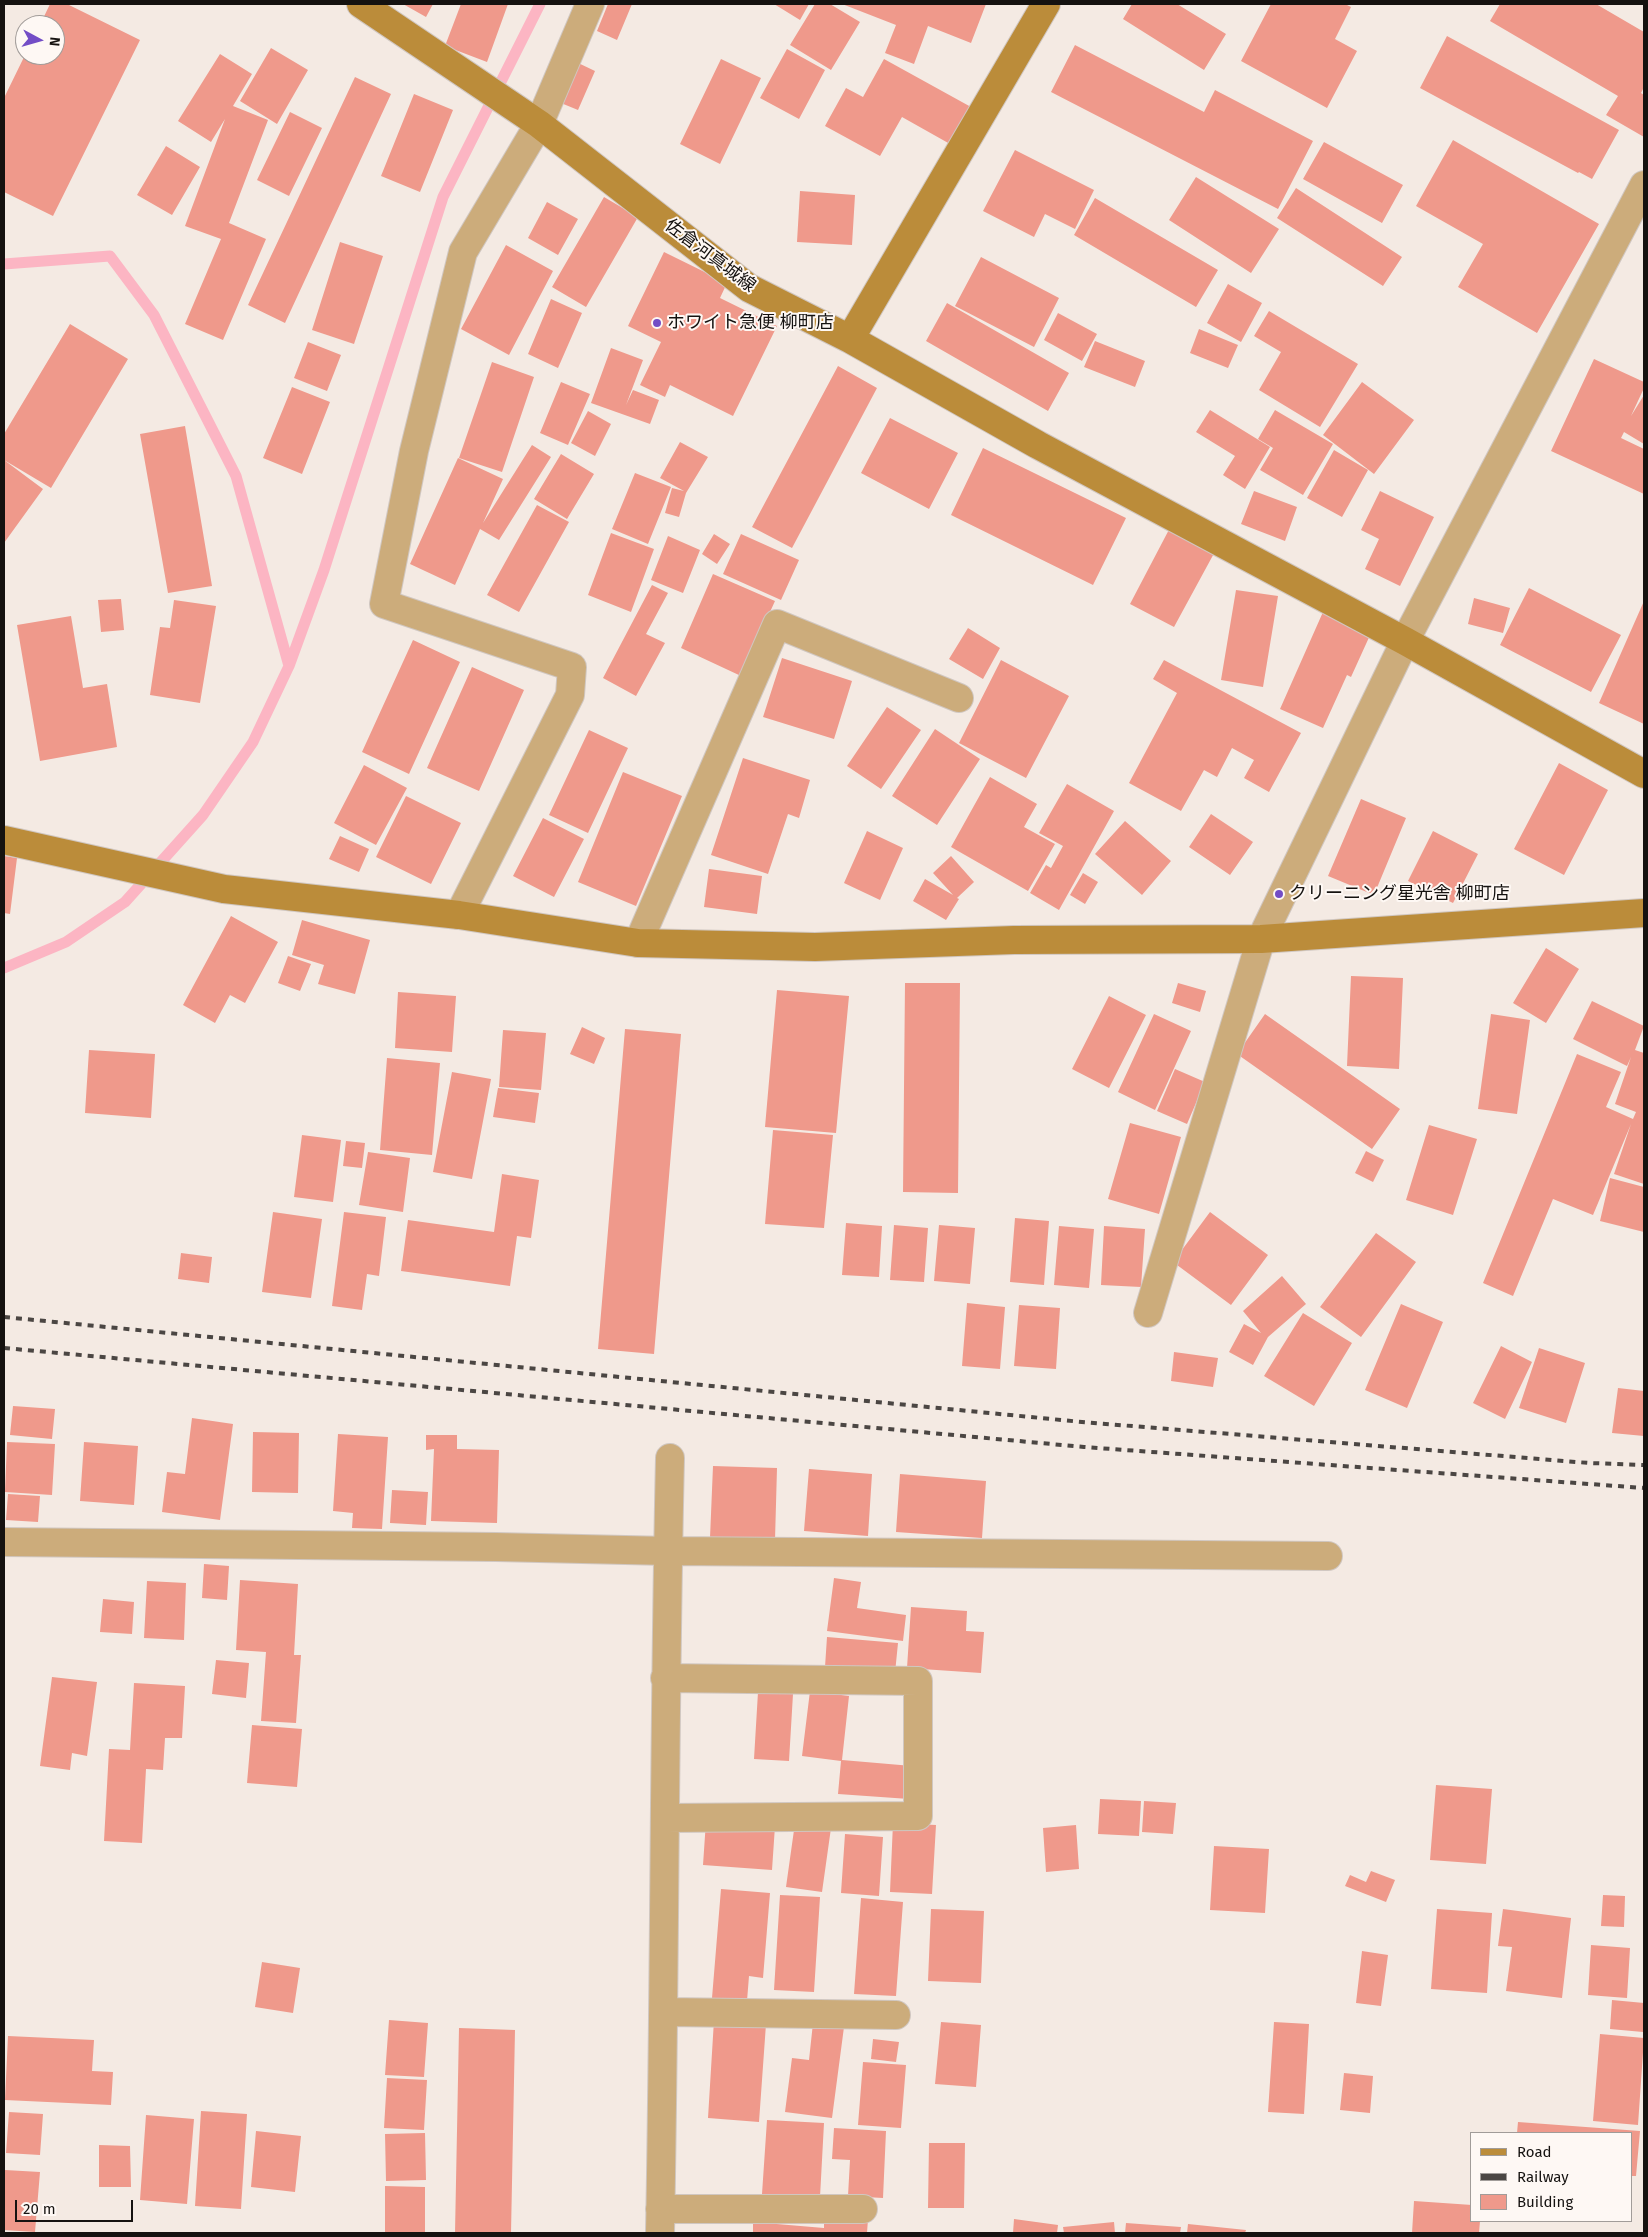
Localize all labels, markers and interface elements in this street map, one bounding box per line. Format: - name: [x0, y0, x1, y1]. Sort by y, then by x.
- north arrow: [15, 15, 65, 65]
- text: N: [45, 36, 63, 47]
- street label: 佐倉河真城線: [660, 215, 760, 297]
- place label: ホワイト急便 柳町店: [667, 312, 834, 334]
- marker: ホワイト急便 柳町店: [651, 317, 663, 329]
- place label: クリーニング星光舎 柳町店: [1289, 883, 1510, 905]
- marker: クリーニング星光舎 柳町店: [1273, 888, 1285, 900]
- legend: [1470, 2132, 1633, 2222]
- text: Road: [1517, 2143, 1552, 2161]
- text: Railway: [1517, 2168, 1569, 2186]
- scale bar: [18, 2190, 135, 2222]
- text: Building: [1517, 2193, 1573, 2211]
- text: 20 m: [23, 2200, 56, 2218]

